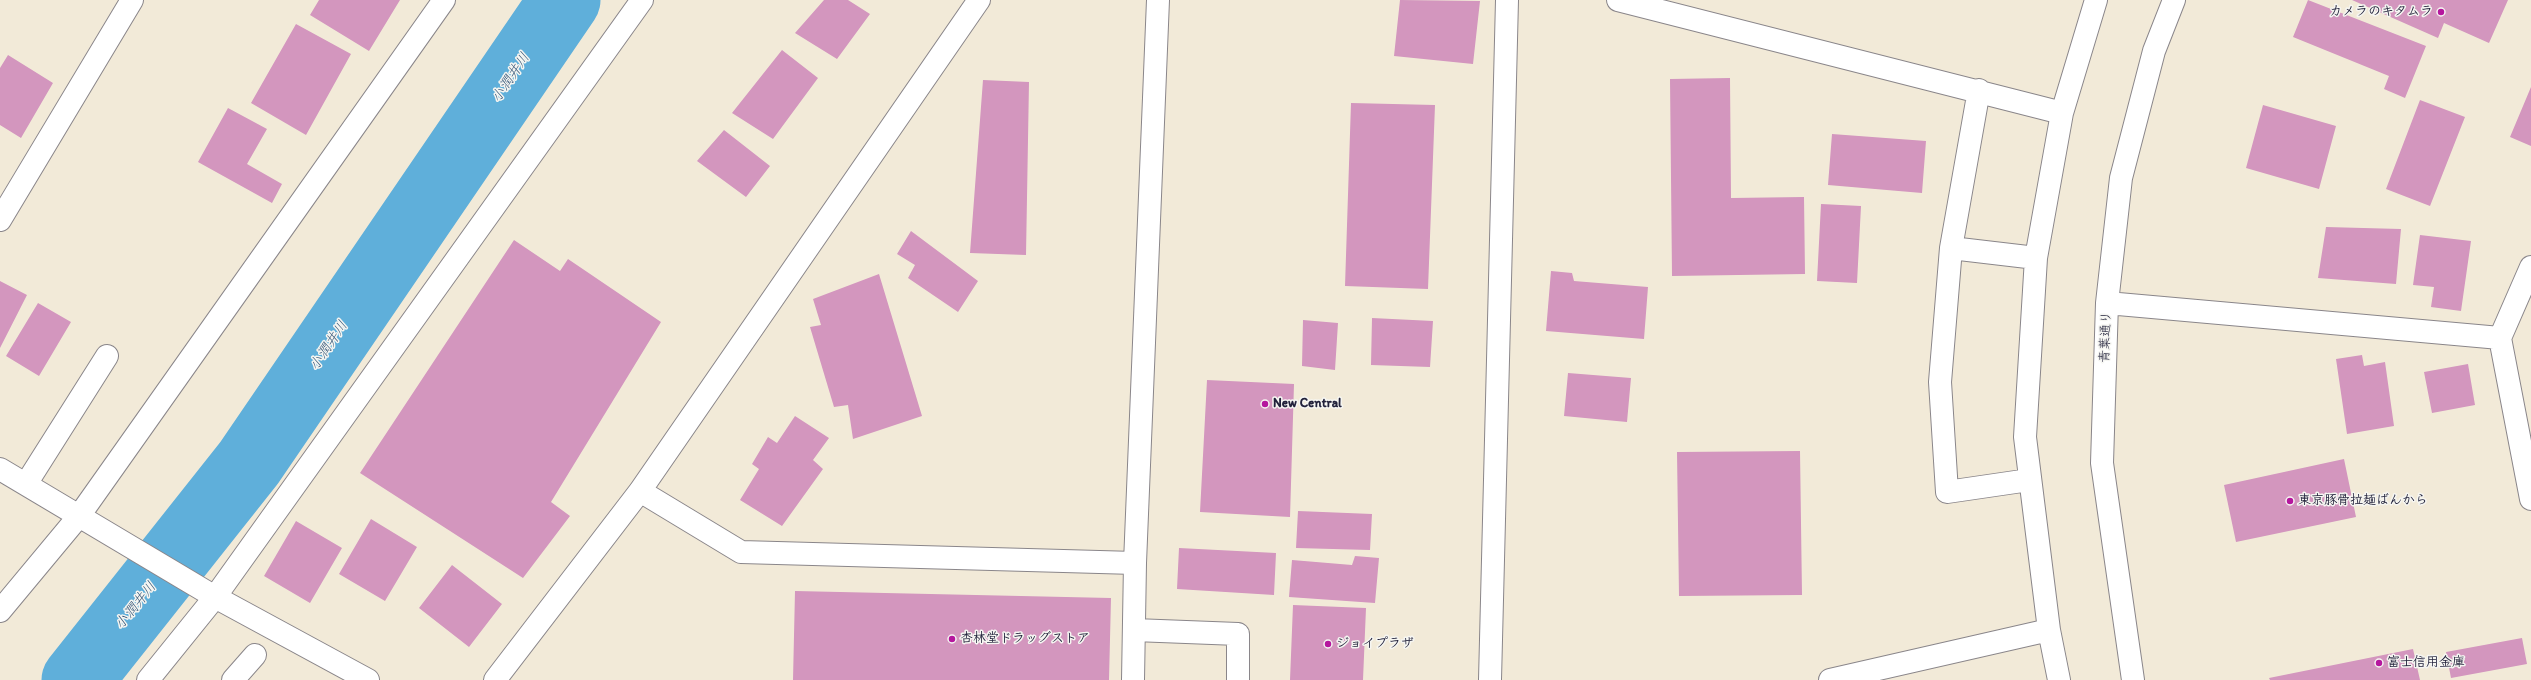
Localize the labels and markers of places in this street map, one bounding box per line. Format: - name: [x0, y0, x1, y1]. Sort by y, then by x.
- place label: カメラのキタムラ: [2329, 4, 2433, 20]
- marker: カメラのキタムラ: [2436, 7, 2446, 17]
- place label: New Central: [1273, 396, 1342, 412]
- marker: New Central: [1260, 399, 1270, 409]
- place label: 東京豚骨拉麺ばんから: [2298, 493, 2428, 509]
- marker: 東京豚骨拉麺ばんから: [2285, 496, 2295, 506]
- place label: 杏林堂ドラッグストア: [960, 631, 1090, 647]
- marker: 杏林堂ドラッグストア: [947, 634, 957, 644]
- place label: ジョイプラザ: [1336, 636, 1414, 652]
- marker: ジョイプラザ: [1323, 639, 1333, 649]
- place label: 富士信用金庫: [2387, 655, 2465, 671]
- marker: 富士信用金庫: [2374, 658, 2384, 668]

